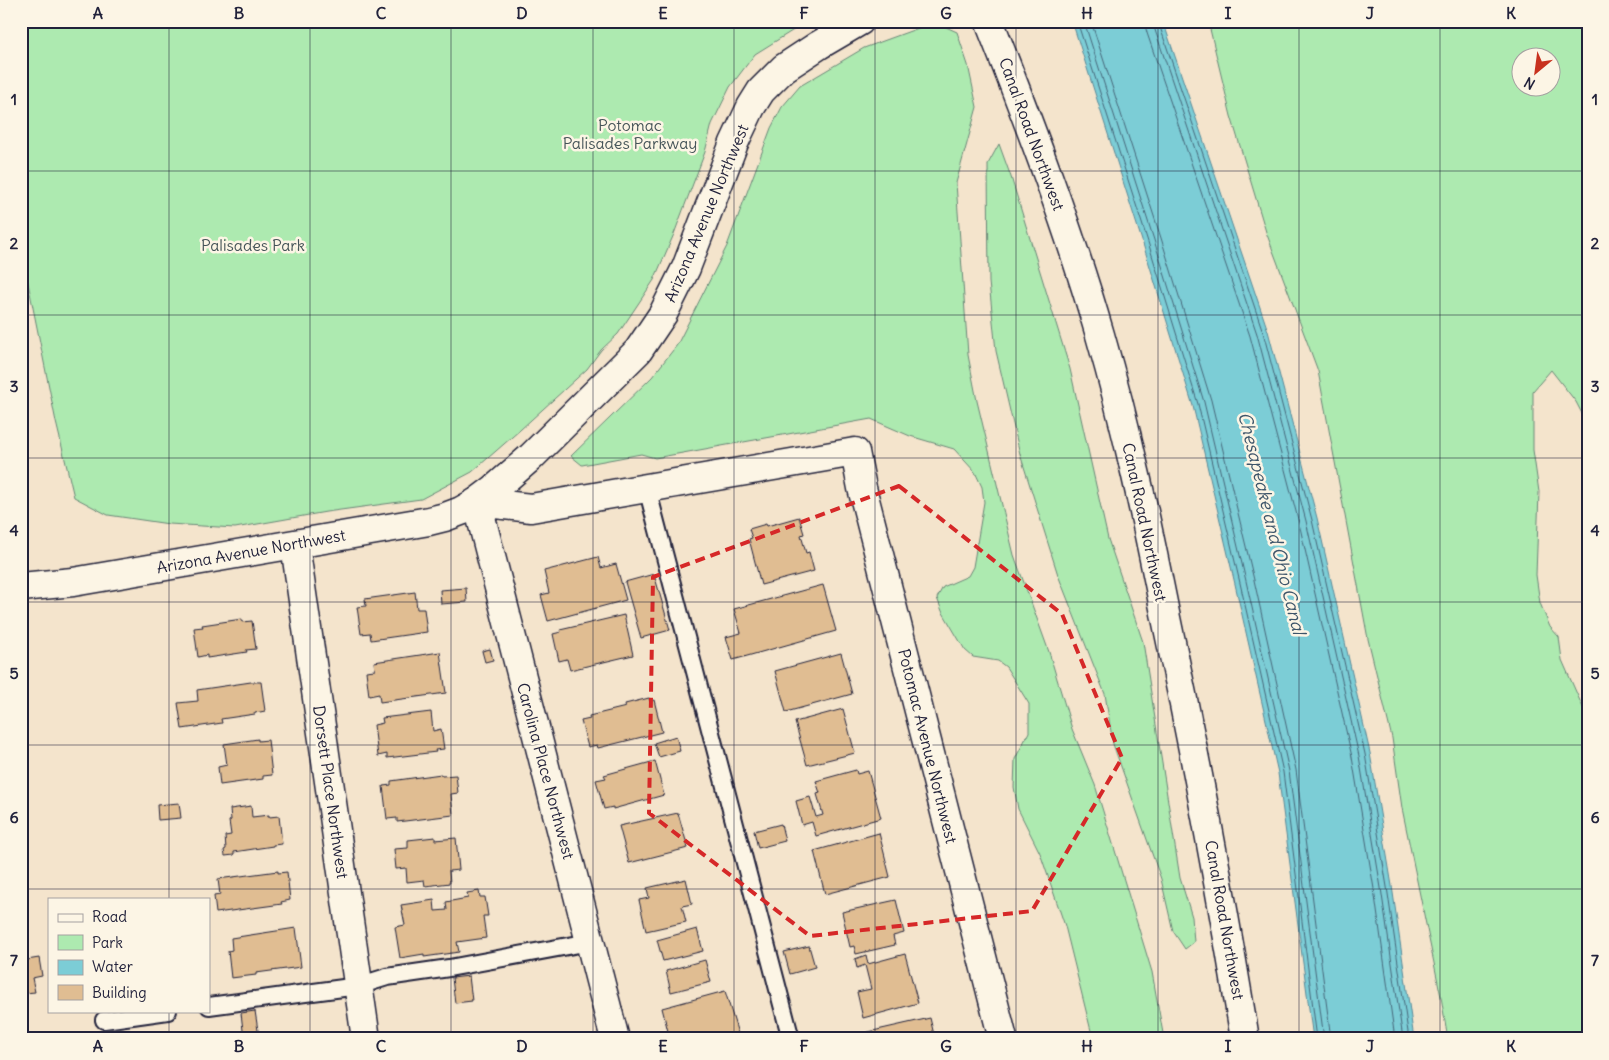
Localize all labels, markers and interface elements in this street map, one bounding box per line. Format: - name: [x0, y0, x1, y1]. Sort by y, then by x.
- text: A: [93, 3, 103, 23]
- text: B: [234, 3, 245, 23]
- text: C: [376, 3, 387, 23]
- text: D: [516, 3, 528, 23]
- text: E: [658, 3, 668, 23]
- text: F: [799, 3, 809, 23]
- text: G: [940, 3, 952, 23]
- text: H: [1081, 3, 1093, 23]
- text: I: [1225, 3, 1232, 23]
- text: J: [1366, 3, 1375, 23]
- text: K: [1506, 3, 1516, 23]
- north arrow: [1512, 48, 1562, 98]
- street label: Canal Road Northwest: [995, 55, 1069, 214]
- text: N: [1521, 73, 1538, 94]
- text: 1: [11, 89, 17, 109]
- text: 1: [1592, 89, 1598, 109]
- park label: Potomac Palisades Parkway: [563, 115, 697, 153]
- street label: Arizona Avenue Northwest: [659, 120, 753, 305]
- text: 2: [10, 233, 19, 253]
- text: 2: [1591, 233, 1600, 253]
- park label: Palisades Park: [201, 235, 305, 255]
- text: 3: [9, 376, 19, 396]
- text: 3: [1590, 376, 1600, 396]
- water label: Chesapeake and Ohio Canal: [1233, 409, 1312, 640]
- street label: Canal Road Northwest: [1118, 441, 1172, 604]
- text: 4: [9, 520, 19, 540]
- text: 4: [1590, 520, 1600, 540]
- street label: Arizona Avenue Northwest: [155, 524, 348, 577]
- street label: Potomac Avenue Northwest: [894, 647, 962, 846]
- text: 5: [9, 663, 19, 683]
- text: 5: [1590, 663, 1600, 683]
- street label: Carolina Place Northwest: [513, 681, 579, 862]
- street label: Dorsett Place Northwest: [309, 704, 353, 880]
- text: 6: [9, 807, 19, 827]
- text: 6: [1590, 807, 1600, 827]
- street label: Canal Road Northwest: [1201, 839, 1249, 1002]
- legend: [48, 898, 210, 1012]
- text: Road: [92, 907, 127, 926]
- text: Park: [92, 933, 123, 952]
- text: 7: [10, 950, 18, 970]
- text: 7: [1591, 950, 1599, 970]
- text: Water: [92, 957, 133, 976]
- text: Building: [92, 983, 147, 1002]
- text: A: [93, 1036, 103, 1056]
- text: B: [234, 1036, 245, 1056]
- text: C: [376, 1036, 387, 1056]
- text: D: [516, 1036, 528, 1056]
- text: E: [658, 1036, 668, 1056]
- text: F: [799, 1036, 809, 1056]
- text: G: [940, 1036, 952, 1056]
- text: H: [1081, 1036, 1093, 1056]
- text: I: [1225, 1036, 1232, 1056]
- text: J: [1366, 1036, 1375, 1056]
- text: K: [1506, 1036, 1516, 1056]

